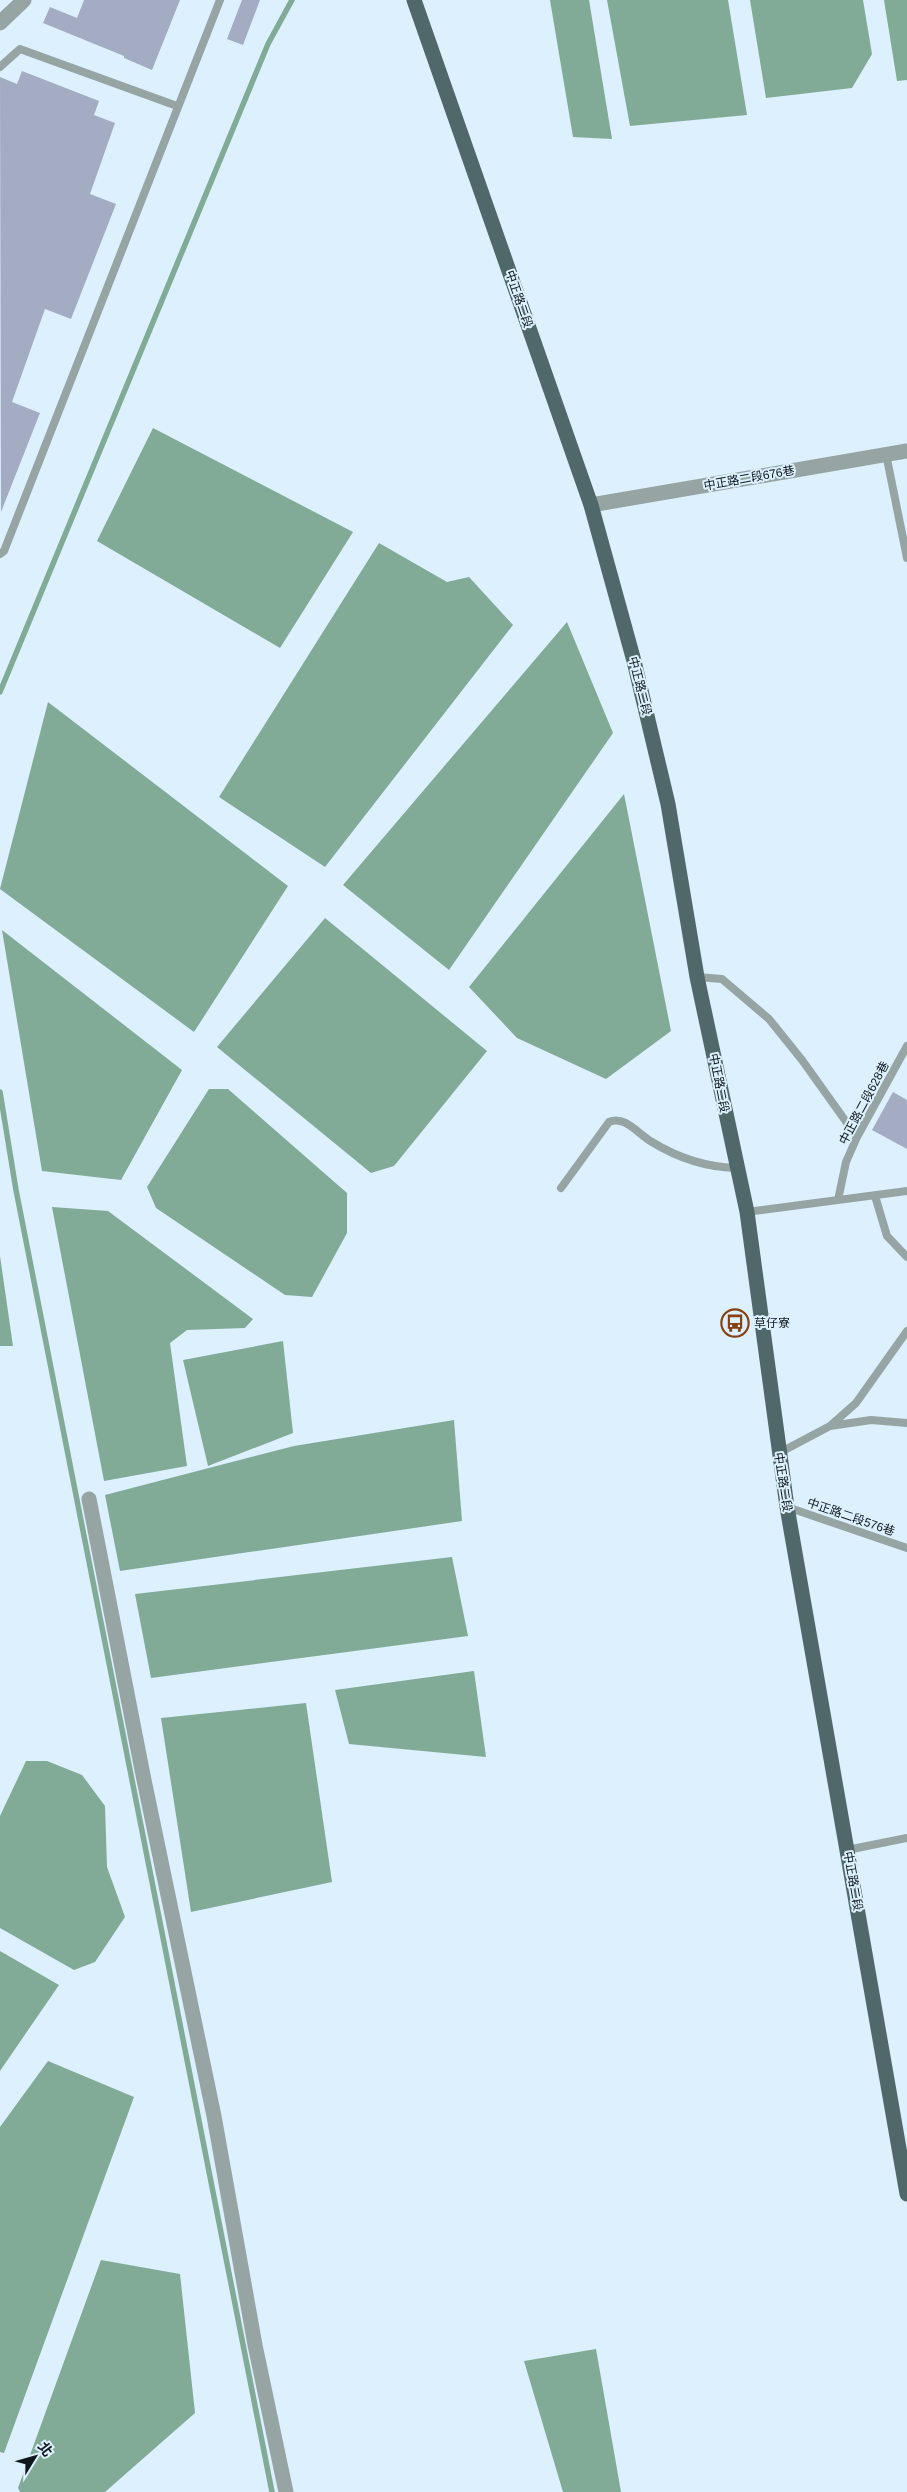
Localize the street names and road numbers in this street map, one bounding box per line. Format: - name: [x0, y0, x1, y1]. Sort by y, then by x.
- street label: 中正路二段: [503, 268, 535, 330]
- street label: 中正路二段676巷: [702, 463, 796, 493]
- street label: 中正路二段: [626, 655, 654, 717]
- street label: 中正路二段: [706, 1052, 732, 1114]
- street label: 中正路二段628巷: [836, 1059, 892, 1147]
- street label: 中正路二段: [771, 1451, 795, 1513]
- street label: 中正路二段576巷: [805, 1495, 897, 1539]
- street label: 中正路二段: [841, 1850, 865, 1912]

